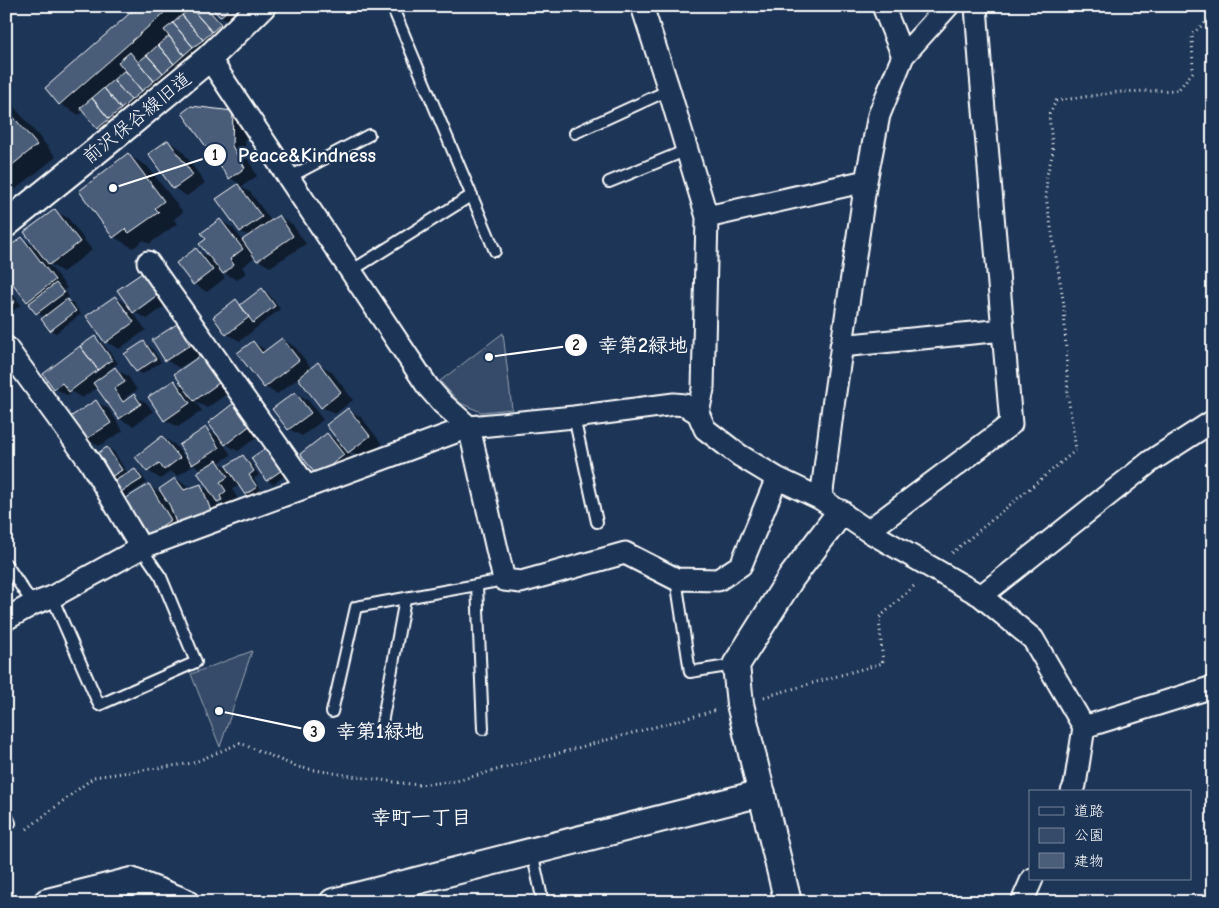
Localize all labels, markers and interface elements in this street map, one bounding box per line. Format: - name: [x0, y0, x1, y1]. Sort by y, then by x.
- street label: 前沢保谷線旧道: [78, 68, 196, 168]
- callout: Peace&Kindness: [203, 138, 386, 173]
- text: Peace&Kindness: [238, 144, 376, 167]
- text: 1: [212, 146, 218, 164]
- callout: 幸第2緑地: [563, 327, 698, 362]
- text: 幸第2緑地: [598, 334, 688, 357]
- text: 2: [572, 336, 580, 354]
- callout: 幸第1緑地: [301, 714, 434, 749]
- text: 幸第1緑地: [336, 720, 424, 743]
- text: 3: [310, 723, 318, 741]
- legend: [1029, 790, 1192, 880]
- text: 道路: [1074, 802, 1104, 820]
- district label: 幸町一丁目: [371, 806, 471, 829]
- text: 公園: [1074, 826, 1104, 844]
- text: 建物: [1074, 852, 1104, 870]

